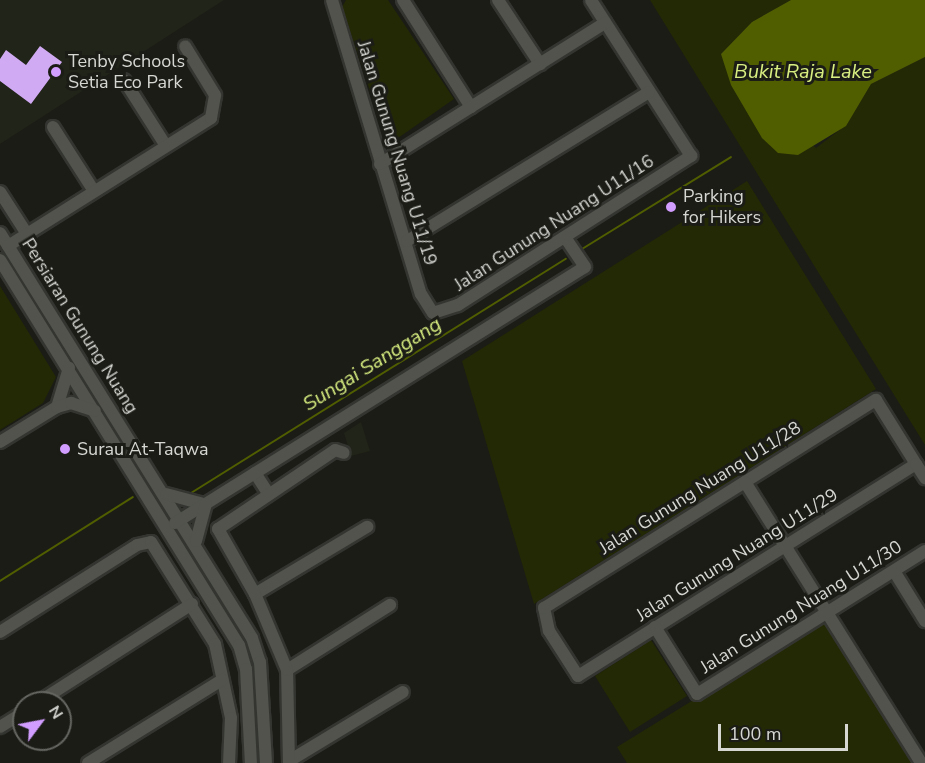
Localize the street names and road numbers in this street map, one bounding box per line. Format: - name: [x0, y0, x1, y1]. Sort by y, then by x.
- street label: Jalan Gunung Nuang U11/19: [353, 38, 441, 268]
- street label: Jalan Gunung Nuang U11/16: [450, 150, 658, 296]
- street label: Persiaran Gunung Nuang: [17, 234, 143, 418]
- street label: Jalan Gunung Nuang U11/28: [595, 417, 805, 559]
- street label: Jalan Gunung Nuang U11/29: [632, 484, 842, 626]
- street label: Jalan Gunung Nuang U11/30: [696, 536, 906, 678]

